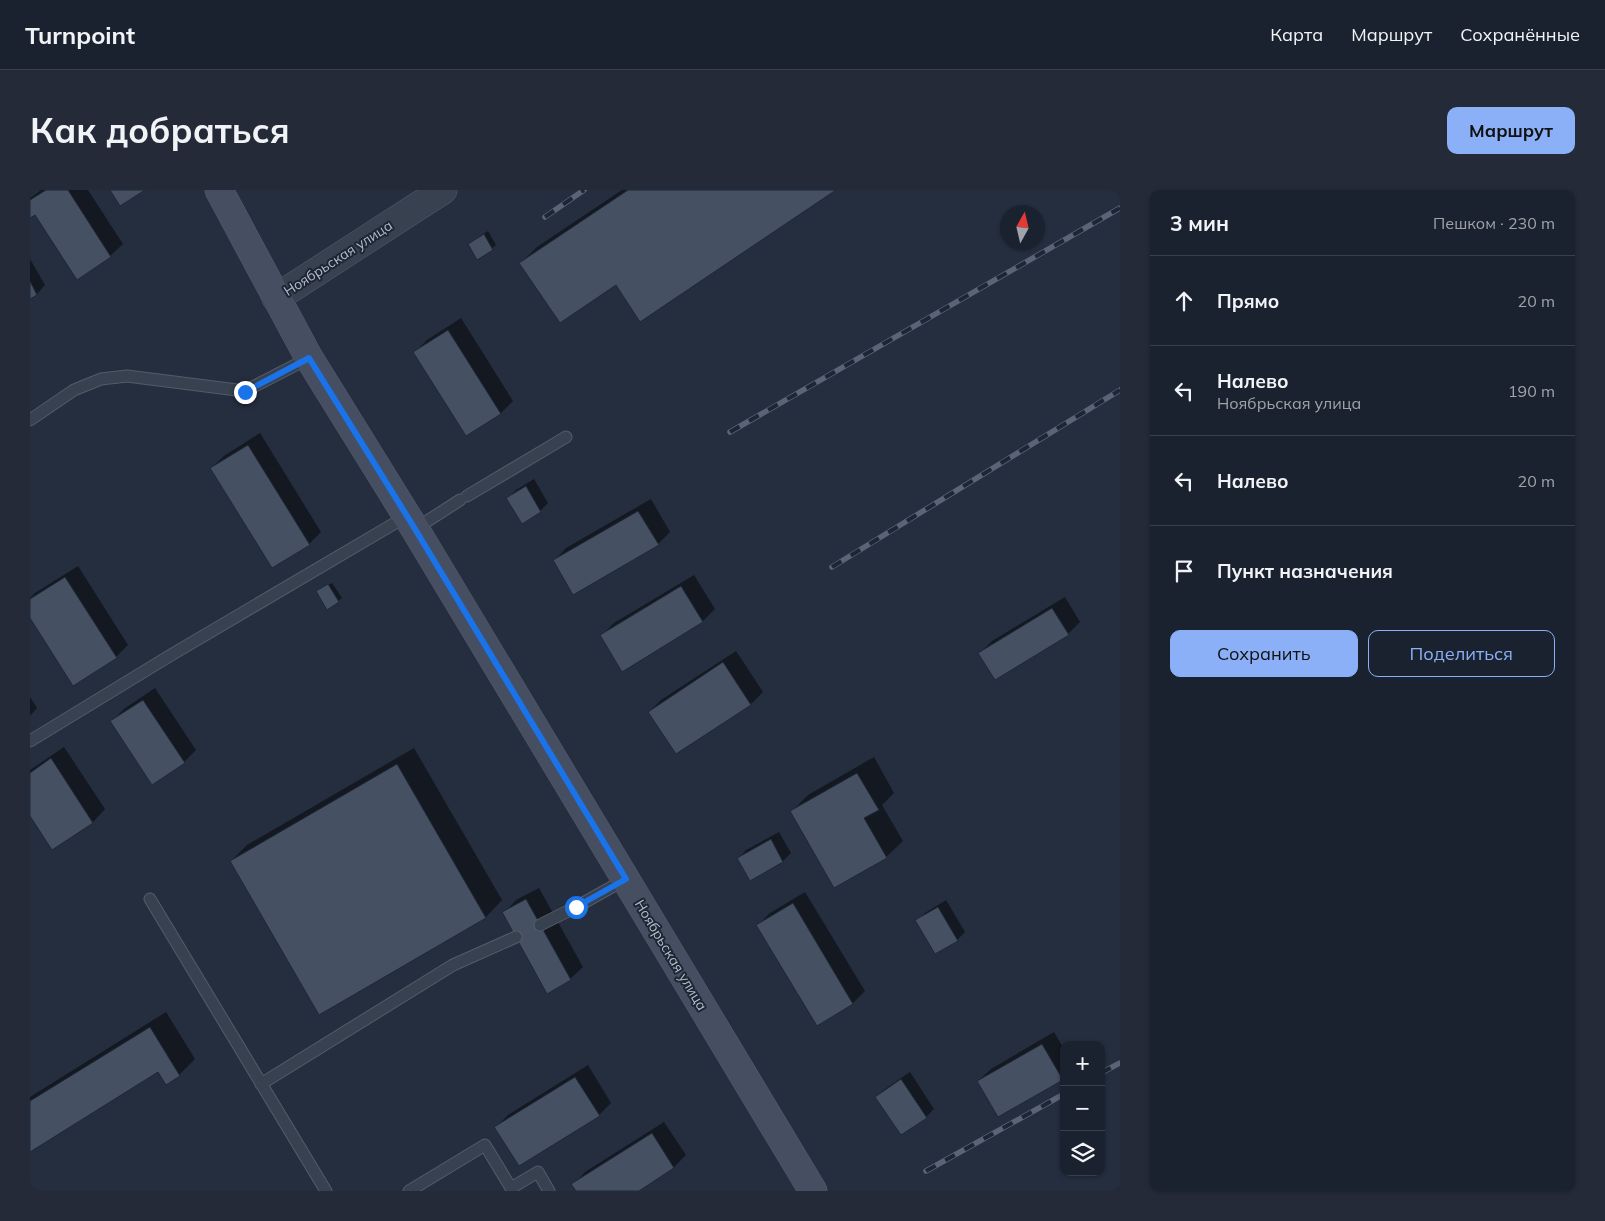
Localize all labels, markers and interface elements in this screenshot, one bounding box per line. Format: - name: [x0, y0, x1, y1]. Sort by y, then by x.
- text: Turnpoint: [25, 20, 135, 50]
- text: Карта: [1270, 23, 1323, 46]
- text: Маршрут: [1351, 23, 1432, 46]
- text: Сохранённые: [1460, 23, 1580, 46]
- button: Маршрут: [1447, 107, 1575, 154]
- text: Как добраться: [30, 108, 290, 152]
- north arrow: [1000, 205, 1045, 250]
- text: 3 мин: [1170, 210, 1229, 236]
- text: Пешком · 230 m: [1433, 213, 1555, 233]
- street label: Ноябрьская улица: [280, 216, 396, 300]
- icon: ahead: [1170, 287, 1198, 315]
- text: Прямо: [1217, 289, 1279, 313]
- text: 20 m: [1518, 291, 1555, 311]
- text: Налево: [1217, 369, 1289, 393]
- icon: left: [1170, 377, 1198, 405]
- route end: [234, 381, 257, 404]
- text: 190 m: [1508, 381, 1555, 401]
- text: Ноябрьская улица: [1217, 393, 1361, 413]
- icon: left: [1170, 467, 1198, 495]
- text: Налево: [1217, 469, 1289, 493]
- text: 20 m: [1518, 471, 1555, 491]
- icon: arrive: [1170, 557, 1198, 585]
- text: Пункт назначения: [1217, 559, 1393, 583]
- button: Сохранить: [1170, 630, 1358, 677]
- button: Поделиться: [1368, 630, 1555, 677]
- route start: [565, 896, 588, 919]
- street label: Ноябрьская улица: [631, 896, 711, 1014]
- map controls: [1060, 1041, 1105, 1176]
- button: +: [1060, 1041, 1105, 1086]
- button: −: [1060, 1086, 1105, 1131]
- button: layers: [1060, 1131, 1105, 1176]

